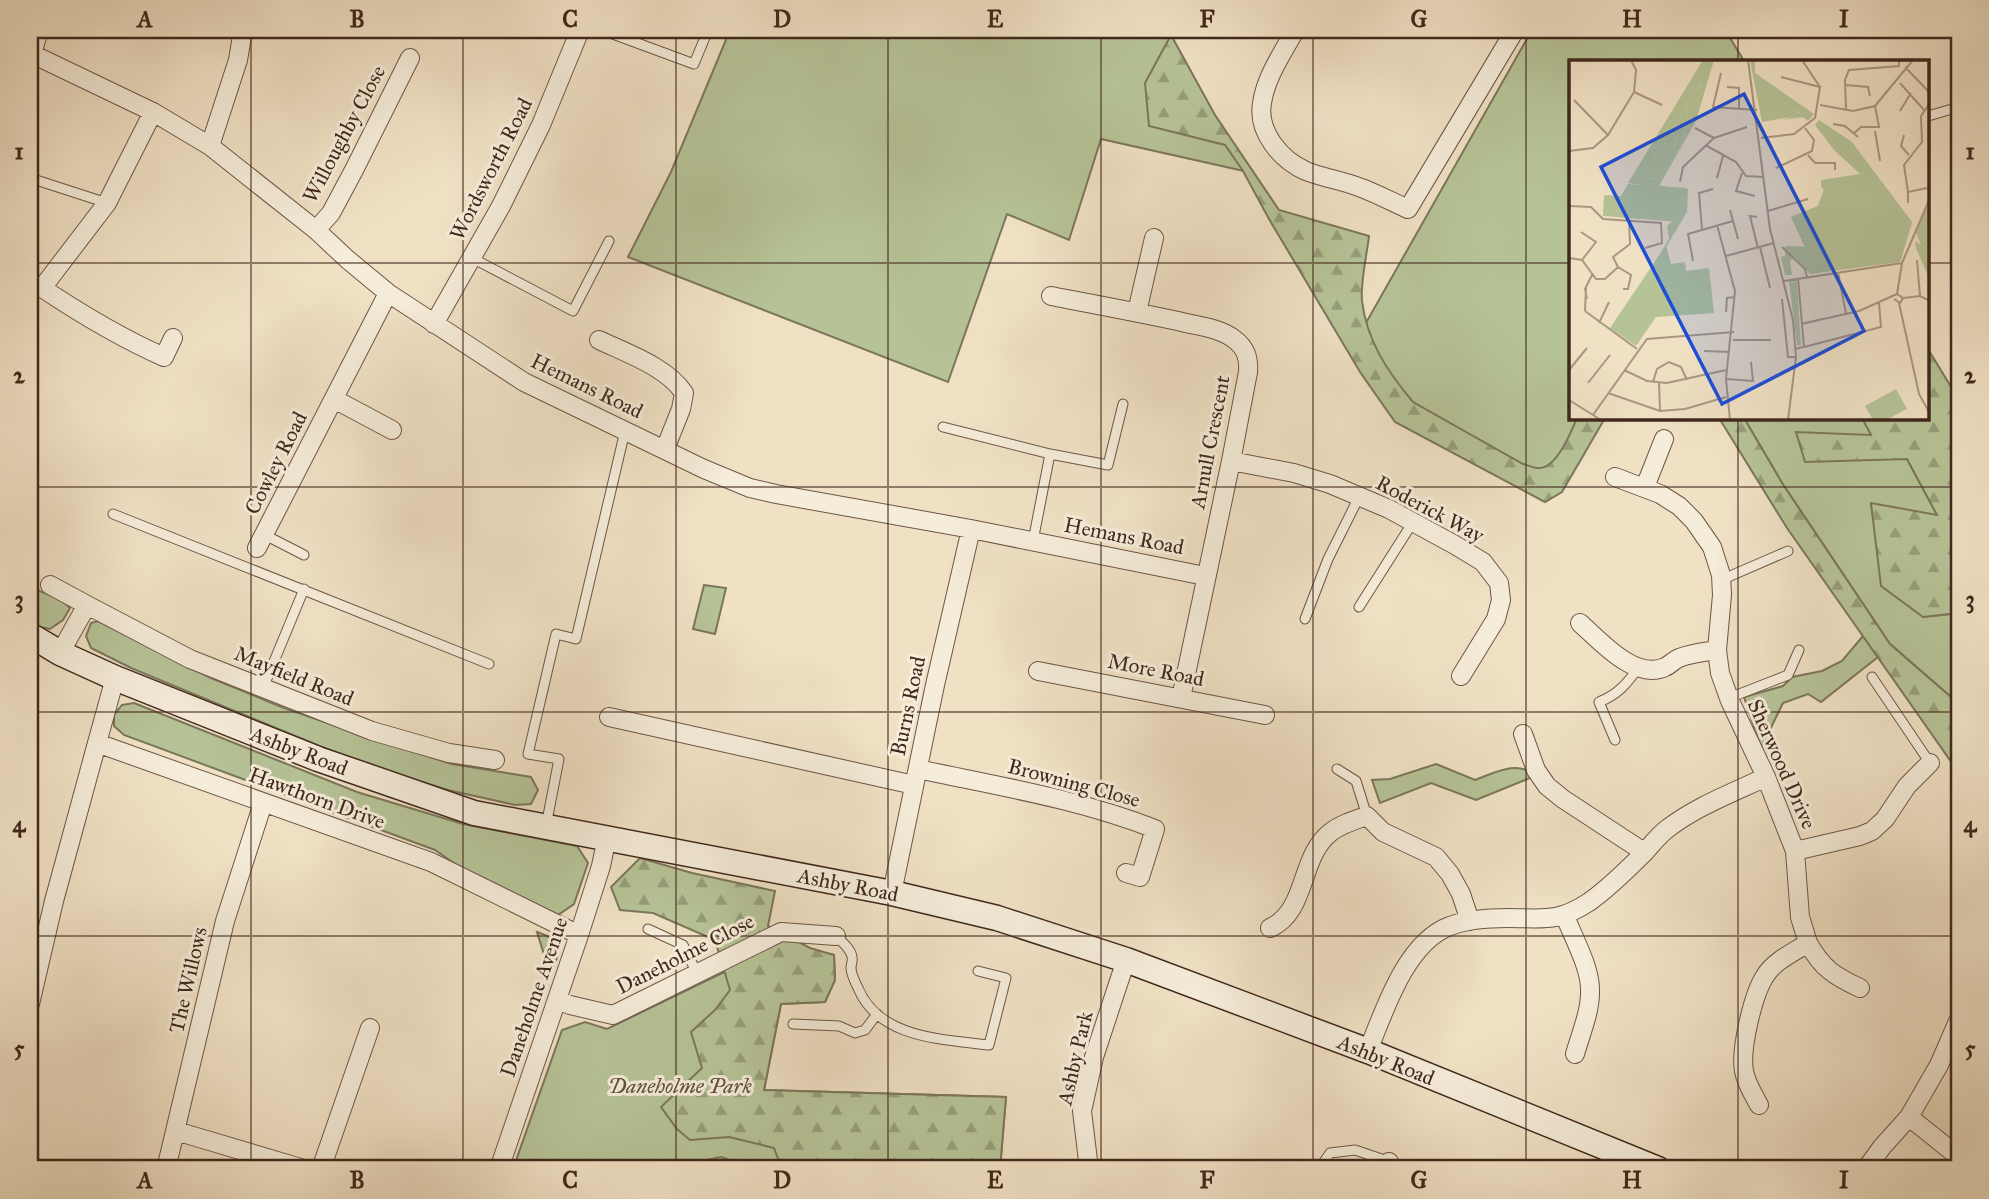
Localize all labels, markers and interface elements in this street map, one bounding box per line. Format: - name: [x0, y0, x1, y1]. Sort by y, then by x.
- text: A: [135, 5, 153, 33]
- text: B: [349, 5, 365, 33]
- text: C: [562, 5, 578, 33]
- text: D: [773, 5, 791, 33]
- text: E: [987, 5, 1004, 33]
- text: F: [1199, 5, 1215, 33]
- text: G: [1411, 5, 1428, 33]
- text: H: [1622, 5, 1642, 33]
- text: I: [1839, 5, 1849, 33]
- inset map: [1569, 60, 1930, 420]
- street label: Willoughby Close: [297, 61, 391, 207]
- street label: Wordsworth Road: [444, 93, 538, 245]
- text: 1: [14, 137, 24, 165]
- text: 1: [1965, 137, 1975, 165]
- street label: Hemans Road: [527, 348, 648, 425]
- text: 2: [13, 361, 25, 389]
- text: 2: [1964, 361, 1976, 389]
- street label: Arnull Crescent: [1184, 373, 1236, 512]
- street label: Cowley Road: [239, 407, 313, 519]
- street label: Roderick Way: [1371, 470, 1490, 549]
- street label: Hemans Road: [1062, 512, 1187, 560]
- text: 3: [14, 585, 24, 614]
- text: 3: [1965, 585, 1975, 614]
- street label: Mayfield Road: [231, 640, 358, 712]
- street label: More Road: [1106, 648, 1207, 692]
- street label: Burns Road: [885, 653, 931, 758]
- street label: Sherwood Drive: [1742, 695, 1822, 833]
- street label: Ashby Road: [246, 720, 352, 782]
- street label: Browning Close: [1005, 753, 1143, 813]
- street label: Hawthorn Drive: [246, 761, 389, 835]
- text: 4: [13, 810, 27, 838]
- text: 4: [1964, 810, 1978, 838]
- street label: Ashby Road: [794, 862, 901, 908]
- street label: Daneholme Close: [612, 908, 759, 1000]
- street label: Daneholme Avenue: [494, 913, 574, 1080]
- street label: The Willows: [163, 924, 213, 1036]
- street label: Ashby Park: [1051, 1008, 1098, 1109]
- street label: Ashby Road: [1333, 1028, 1439, 1091]
- text: 5: [14, 1034, 25, 1062]
- text: 5: [1965, 1034, 1976, 1062]
- park label: Daneholme Park: [608, 1073, 752, 1099]
- text: A: [135, 1166, 153, 1194]
- text: B: [349, 1166, 365, 1194]
- text: C: [562, 1166, 578, 1194]
- text: D: [773, 1166, 791, 1194]
- text: E: [987, 1166, 1004, 1194]
- text: F: [1199, 1166, 1215, 1194]
- text: G: [1411, 1166, 1428, 1194]
- text: H: [1622, 1166, 1642, 1194]
- text: I: [1839, 1166, 1849, 1194]

